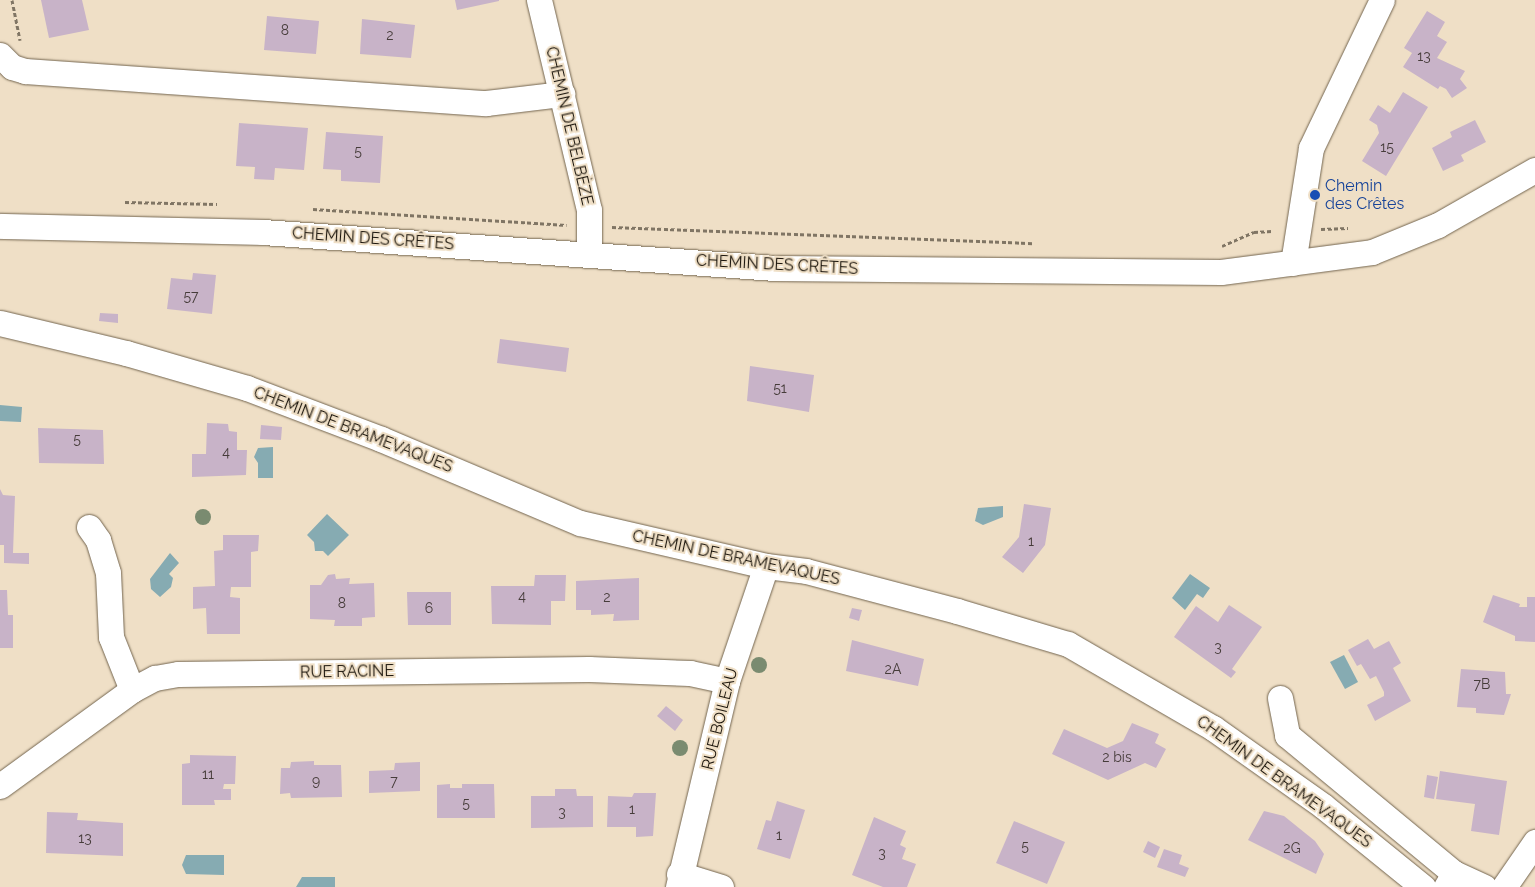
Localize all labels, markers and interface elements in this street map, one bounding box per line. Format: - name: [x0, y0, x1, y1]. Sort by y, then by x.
- house number: 8: [281, 22, 289, 38]
- house number: 2: [386, 27, 394, 43]
- street label: CHEMIN DE BELBÈZE: [541, 45, 597, 207]
- house number: 13: [1417, 48, 1431, 64]
- house number: 15: [1380, 139, 1394, 155]
- house number: 5: [354, 143, 362, 159]
- place label: Chemin des Crêtes: [1325, 176, 1404, 214]
- marker: Chemin des Crêtes: [1309, 189, 1321, 201]
- street label: CHEMIN DES CRÊTES: [291, 224, 455, 254]
- street label: CHEMIN DES CRÊTES: [696, 251, 858, 279]
- house number: 57: [183, 288, 199, 304]
- house number: 51: [773, 380, 787, 396]
- street label: CHEMIN DE BRAMEVAQUES: [251, 383, 455, 477]
- house number: 5: [73, 431, 81, 447]
- house number: 4: [222, 444, 230, 460]
- street label: CHEMIN DE BRAMEVAQUES: [630, 527, 842, 589]
- house number: 1: [1028, 533, 1034, 549]
- house number: 4: [518, 588, 526, 604]
- house number: 2: [603, 589, 611, 605]
- house number: 8: [338, 595, 346, 611]
- house number: 6: [425, 600, 433, 616]
- house number: 3: [1214, 639, 1222, 655]
- house number: 2A: [885, 661, 901, 677]
- street label: RUE RACINE: [300, 662, 394, 682]
- street label: RUE BOILEAU: [698, 666, 742, 772]
- house number: 7B: [1474, 676, 1490, 692]
- street label: CHEMIN DE BRAMEVAQUES: [1193, 712, 1375, 852]
- house number: 2 bis: [1102, 749, 1132, 765]
- house number: 11: [202, 766, 214, 782]
- house number: 9: [312, 773, 320, 789]
- house number: 7: [390, 773, 398, 789]
- house number: 5: [462, 795, 470, 811]
- house number: 1: [629, 801, 635, 817]
- house number: 3: [558, 804, 566, 820]
- house number: 1: [776, 827, 782, 843]
- house number: 13: [78, 830, 92, 846]
- house number: 5: [1021, 838, 1029, 854]
- house number: 2G: [1283, 840, 1301, 856]
- house number: 3: [878, 845, 886, 861]

